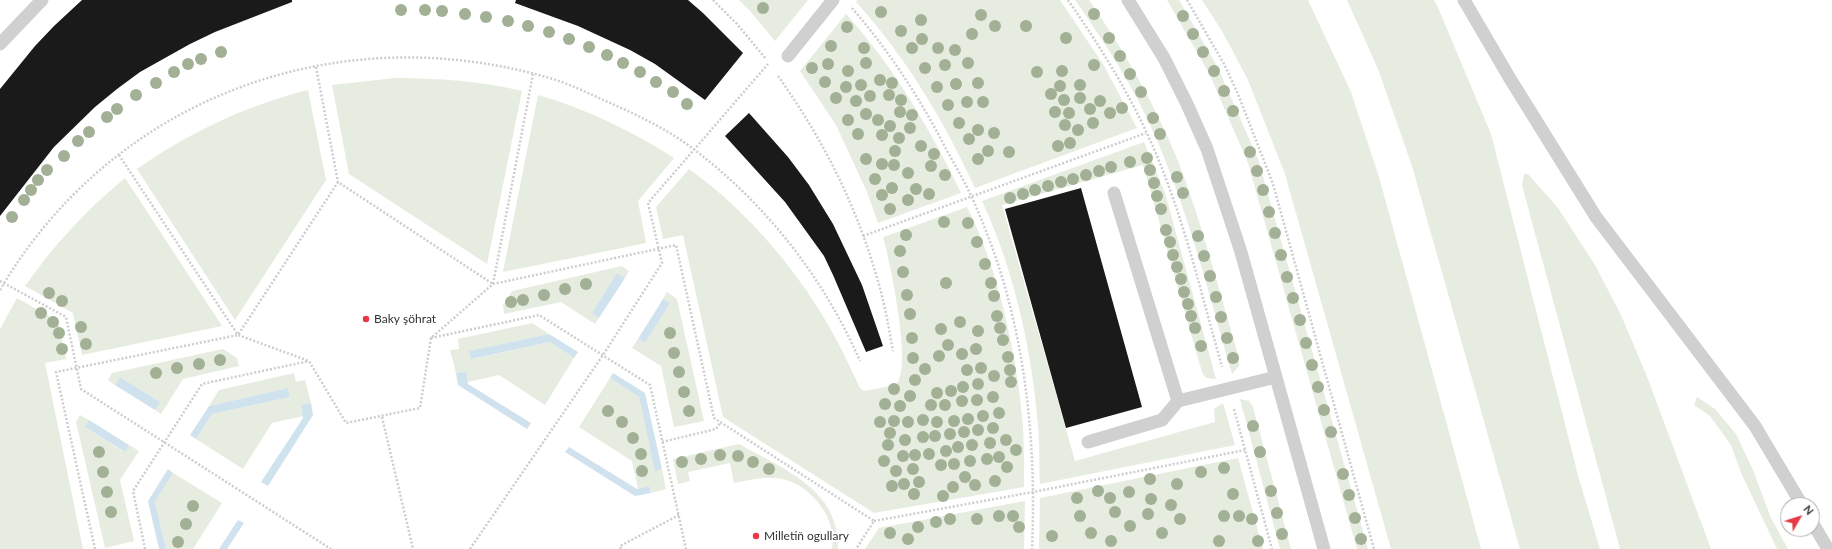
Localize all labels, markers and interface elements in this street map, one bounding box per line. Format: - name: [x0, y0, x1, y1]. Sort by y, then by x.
- place label: Baky şöhrat: [374, 312, 436, 326]
- marker: Baky şöhrat: [361, 314, 371, 324]
- north arrow: [1780, 497, 1820, 537]
- text: N: [1801, 502, 1817, 517]
- place label: Milletiň ogullary: [764, 529, 849, 543]
- marker: Milletiň ogullary: [751, 531, 761, 541]

